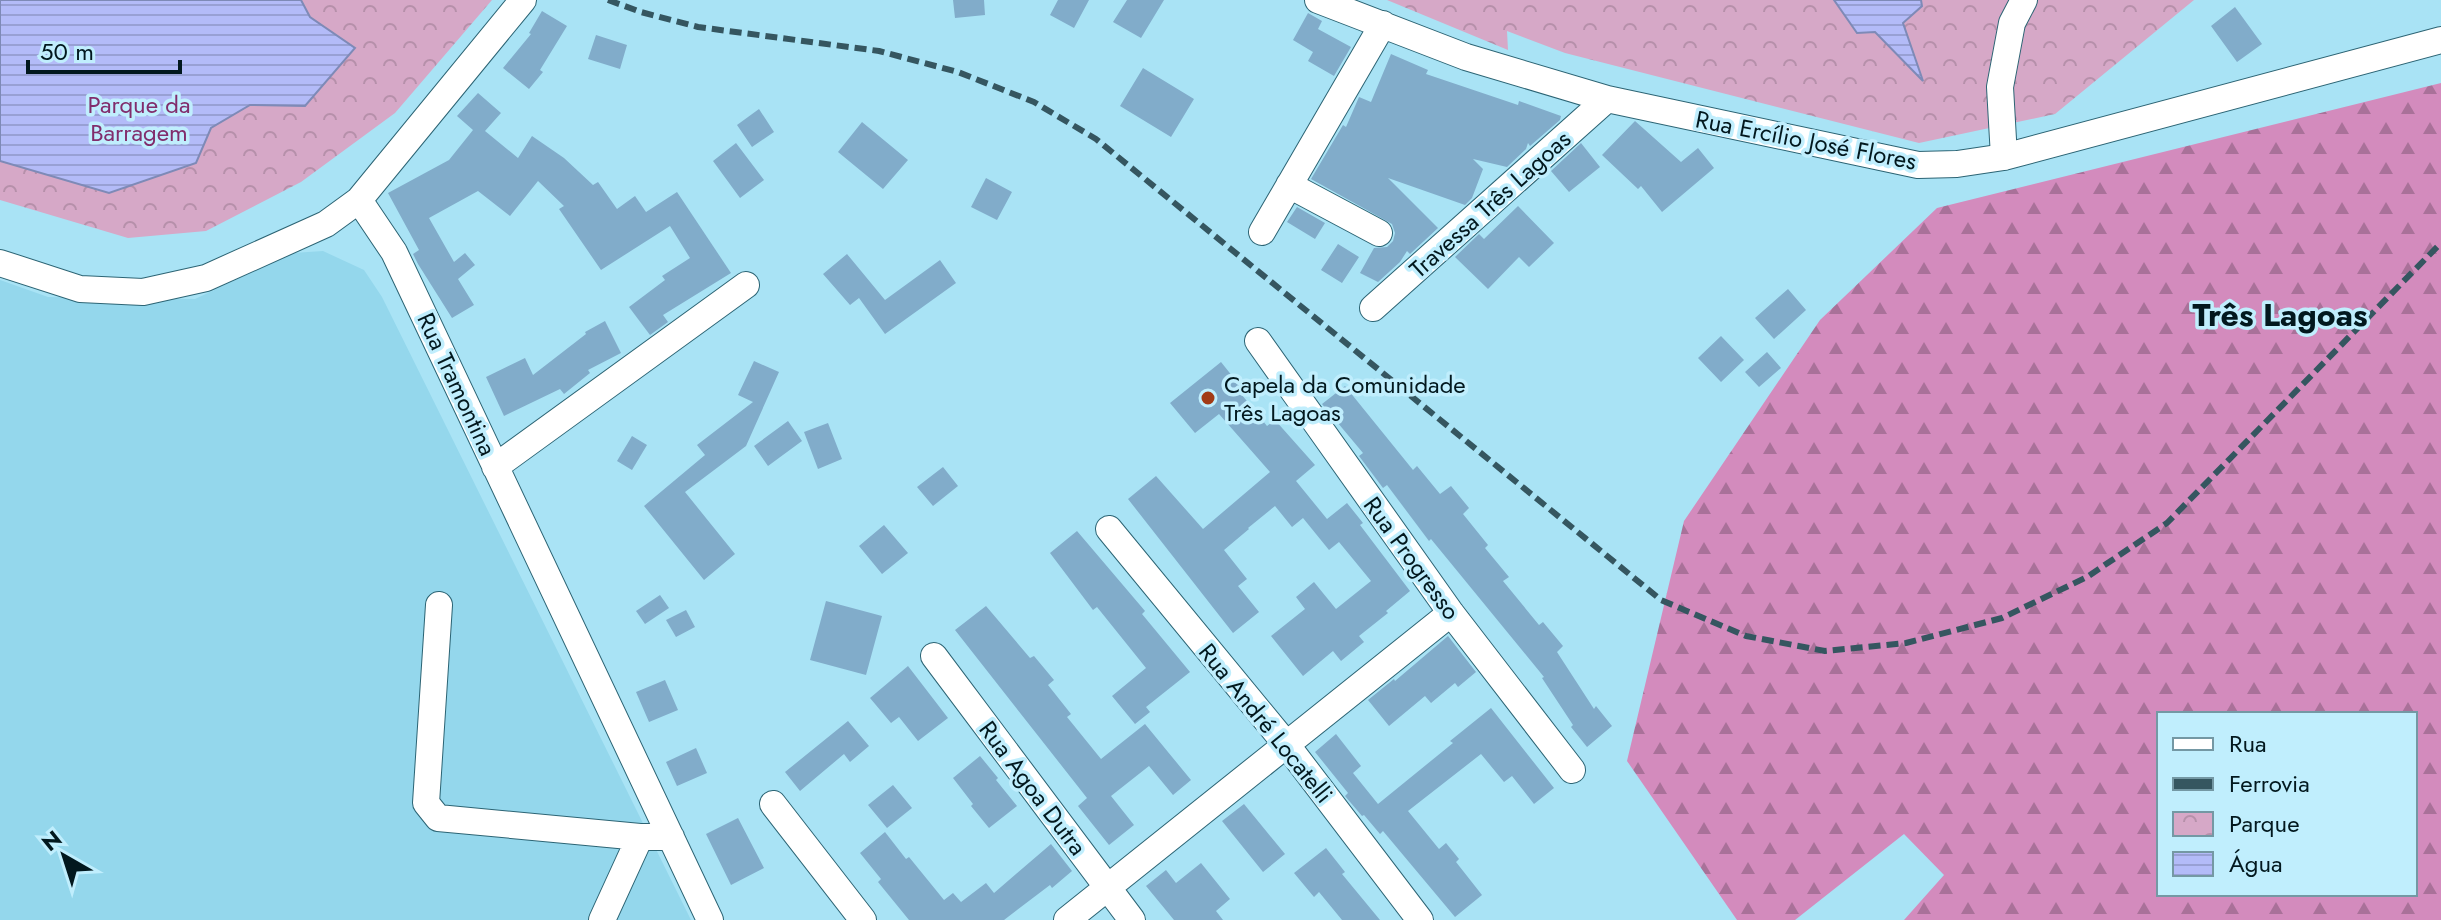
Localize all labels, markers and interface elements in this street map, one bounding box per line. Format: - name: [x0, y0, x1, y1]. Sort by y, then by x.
- scale bar: [28, 24, 180, 74]
- text: 50 m: [40, 34, 94, 69]
- park label: Parque da Barragem: [88, 87, 190, 150]
- street label: Rua Ercílio José Flores: [1693, 101, 1919, 179]
- street label: Travessa Três Lagoas: [1402, 122, 1578, 286]
- district label: Três Lagoas: [2193, 292, 2367, 338]
- street label: Rua Tramontina: [409, 307, 505, 461]
- place label: Capela da Comunidade Três Lagoas: [1224, 367, 1466, 430]
- marker: Capela da Comunidade Três Lagoas: [1199, 389, 1217, 407]
- street label: Rua Progresso: [1355, 489, 1469, 627]
- street label: Rua André Locatelli: [1191, 636, 1341, 810]
- legend: [2157, 712, 2417, 896]
- street label: Rua Agoa Dutra: [971, 713, 1095, 863]
- text: Rua: [2229, 726, 2267, 761]
- text: Ferrovia: [2229, 766, 2310, 801]
- text: Parque: [2229, 806, 2300, 841]
- north arrow: [24, 816, 104, 896]
- text: N: [35, 823, 68, 858]
- text: Água: [2229, 846, 2283, 881]

